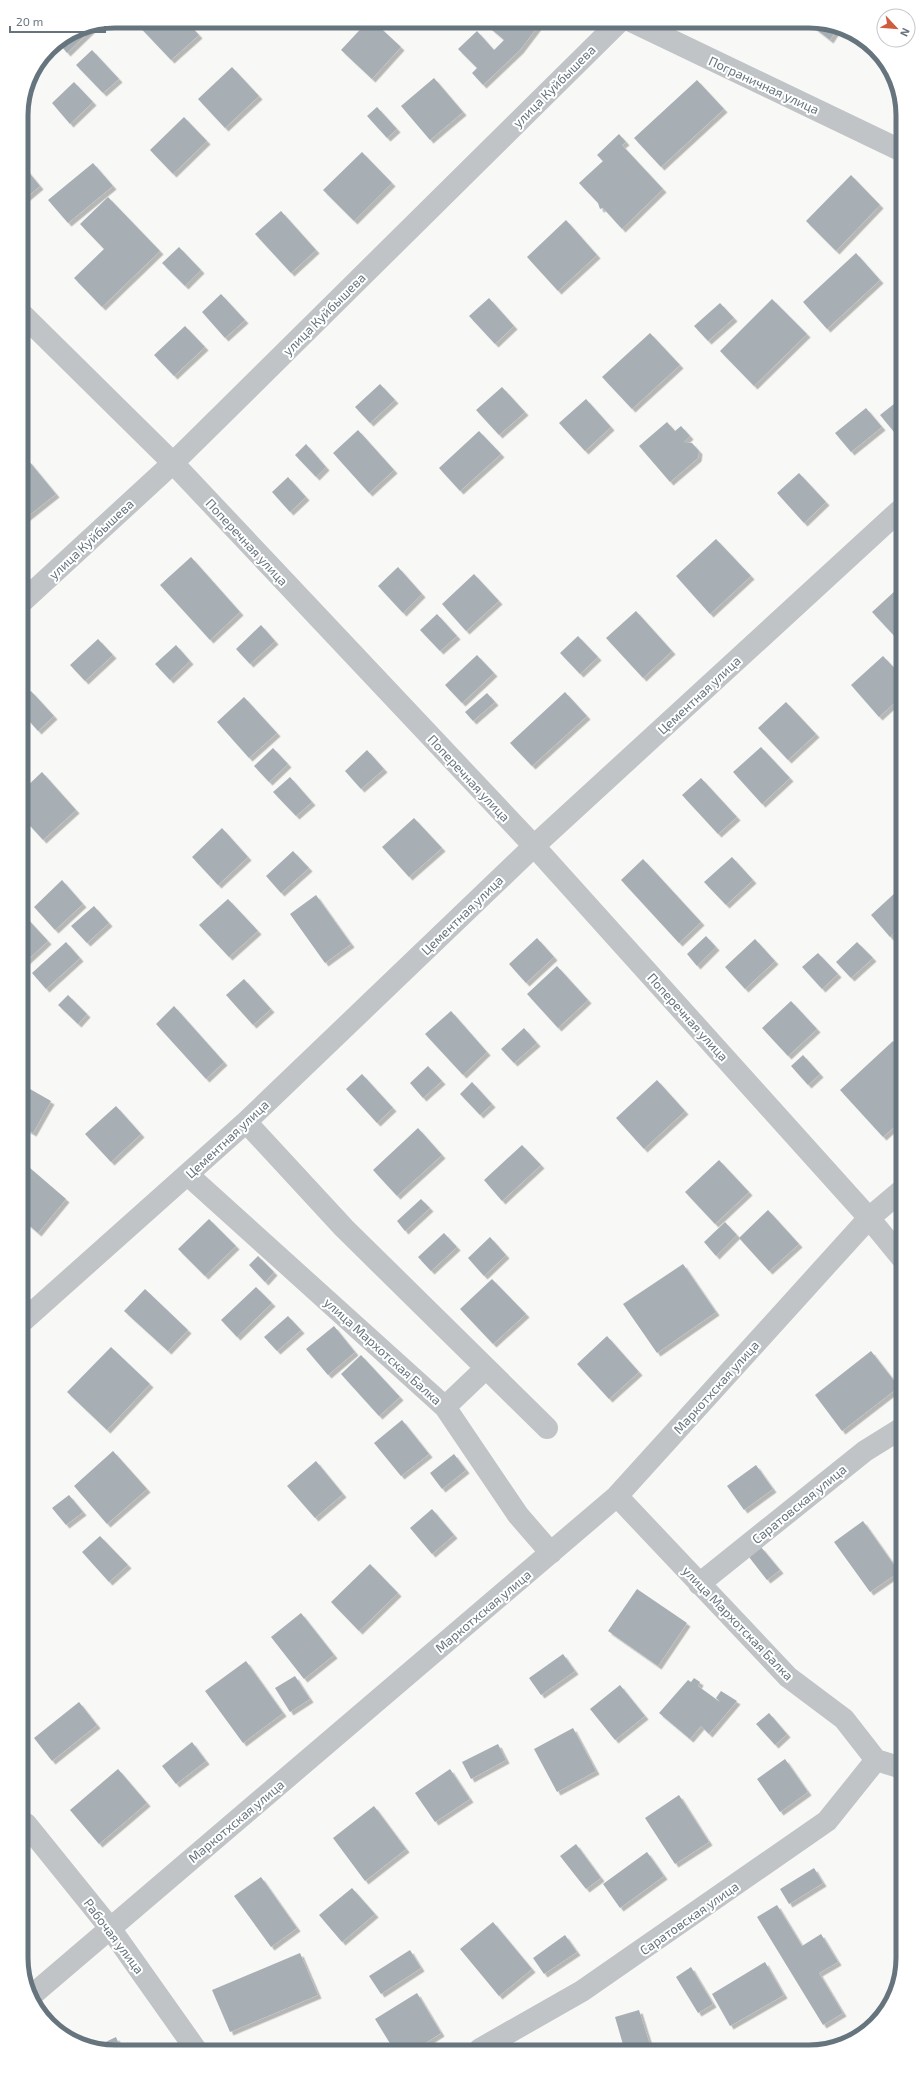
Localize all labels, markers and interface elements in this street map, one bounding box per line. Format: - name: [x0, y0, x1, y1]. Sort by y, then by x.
- scale bar: [10, 8, 105, 34]
- north arrow: [876, 8, 916, 48]
- text: 20 m: [16, 14, 43, 28]
- text: N: [898, 26, 913, 39]
- street label: улица Куйбышева: [509, 41, 599, 131]
- street label: Пограничная улица: [706, 52, 822, 118]
- street label: улица Куйбышева: [279, 269, 369, 359]
- street label: Поперечная улица: [203, 495, 291, 589]
- street label: улица Куйбышева: [45, 496, 137, 582]
- street label: Цементная улица: [654, 652, 744, 738]
- street label: Поперечная улица: [425, 731, 513, 825]
- street label: Цементная улица: [418, 872, 506, 958]
- street label: Поперечная улица: [644, 970, 732, 1064]
- street label: Цементная улица: [182, 1096, 272, 1182]
- street label: улица Мархотская Балка: [321, 1294, 445, 1408]
- street label: Маркотхская улица: [670, 1337, 762, 1437]
- street label: Саратовская улица: [748, 1461, 850, 1547]
- street label: улица Мархотская Балка: [679, 1563, 797, 1683]
- street label: Маркотхская улица: [432, 1566, 534, 1656]
- street label: Маркотхская улица: [185, 1776, 287, 1866]
- street label: Саратовская улица: [636, 1878, 742, 1958]
- street label: Рабочая улица: [81, 1895, 147, 1977]

